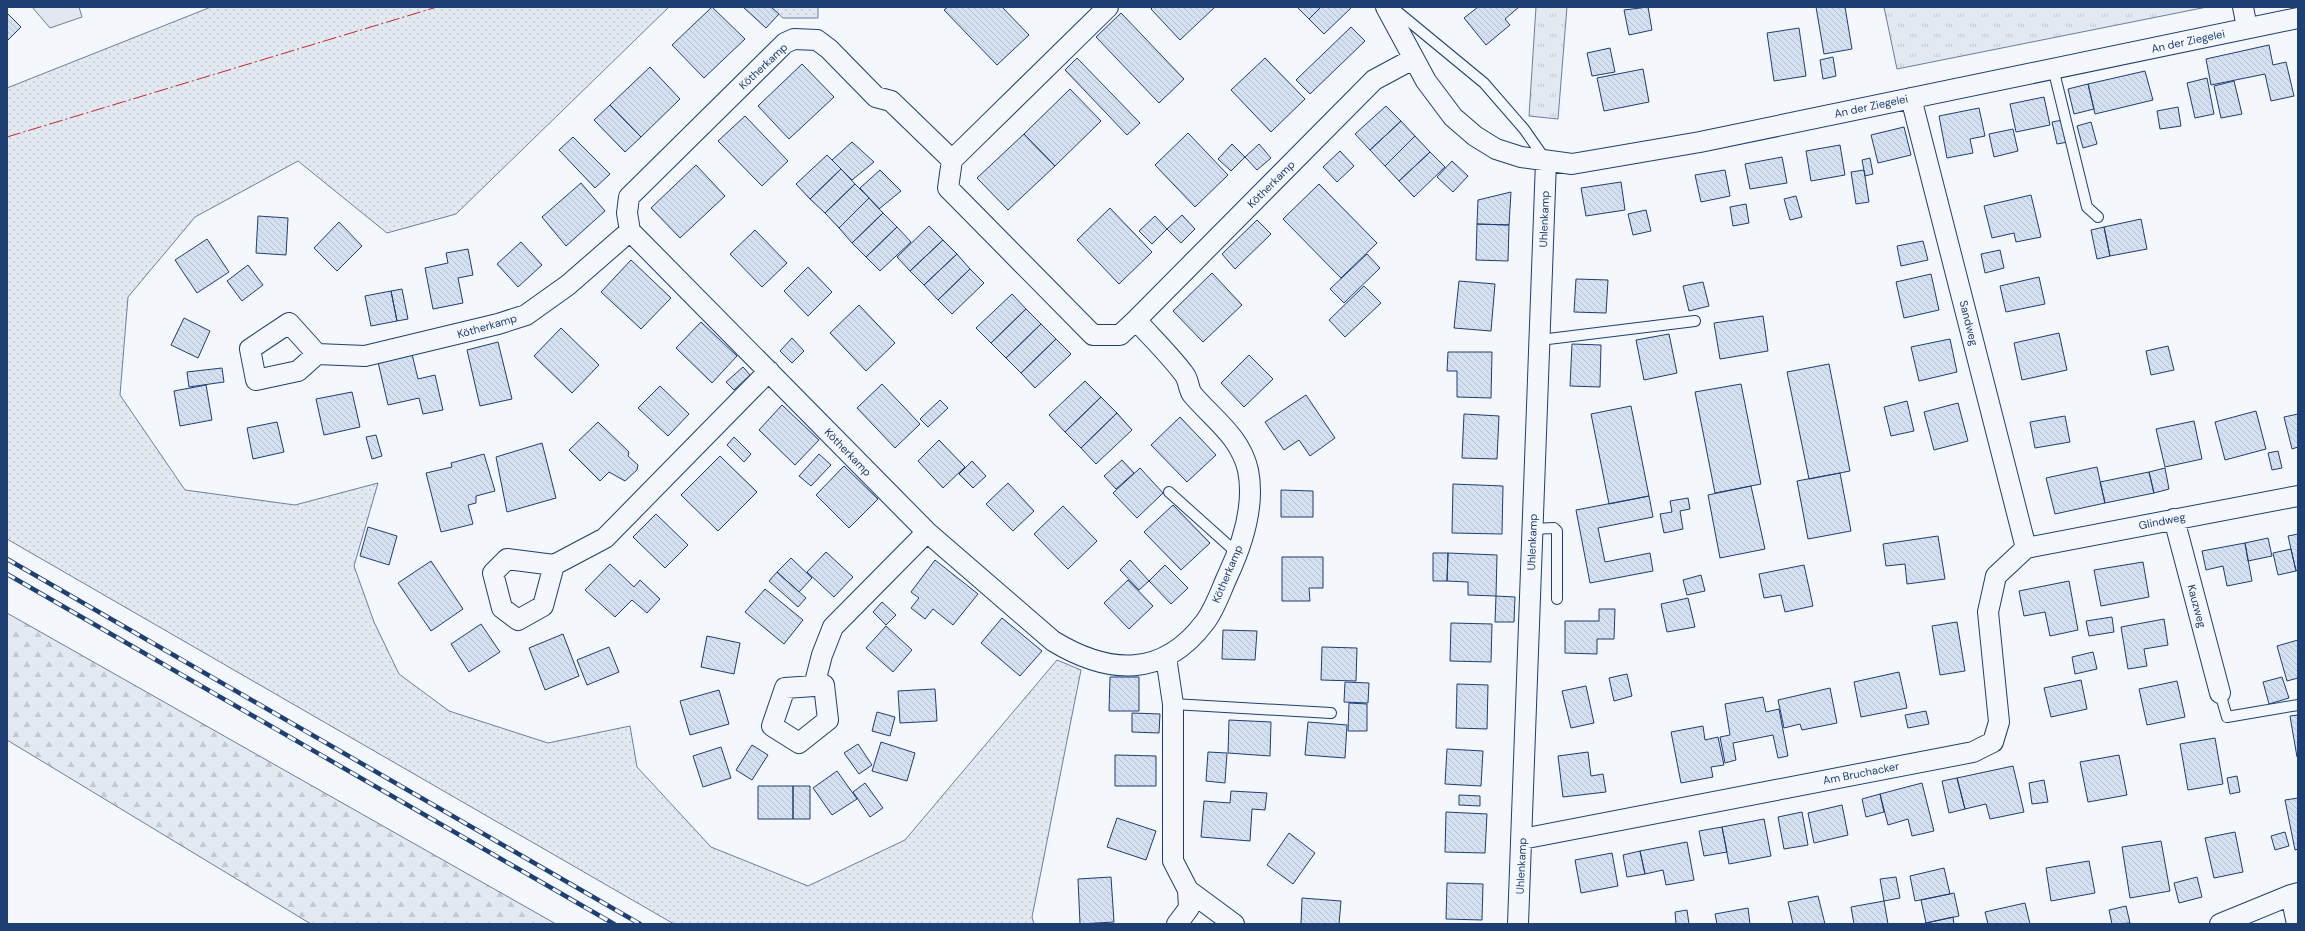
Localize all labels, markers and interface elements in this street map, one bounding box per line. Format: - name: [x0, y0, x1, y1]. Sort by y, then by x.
- street label: An der Ziegelei: [2150, 26, 2226, 56]
- street label: Kötherkamp: [736, 40, 790, 92]
- street label: An der Ziegelei: [1833, 91, 1909, 121]
- street label: Kötherkamp: [1244, 157, 1298, 211]
- street label: Uhlenkamp: [1536, 190, 1552, 248]
- street label: Sandweg: [1957, 299, 1981, 347]
- street label: Kötherkamp: [456, 311, 519, 341]
- street label: Kötherkamp: [822, 425, 874, 479]
- street label: Glindweg: [2138, 510, 2186, 532]
- street label: Uhlenkamp: [1524, 513, 1540, 571]
- street label: Kötherkamp: [1209, 543, 1245, 605]
- street label: Kauzweg: [2185, 583, 2209, 629]
- street label: Am Bruchacker: [1822, 759, 1900, 787]
- street label: Uhlenkamp: [1513, 837, 1529, 895]

